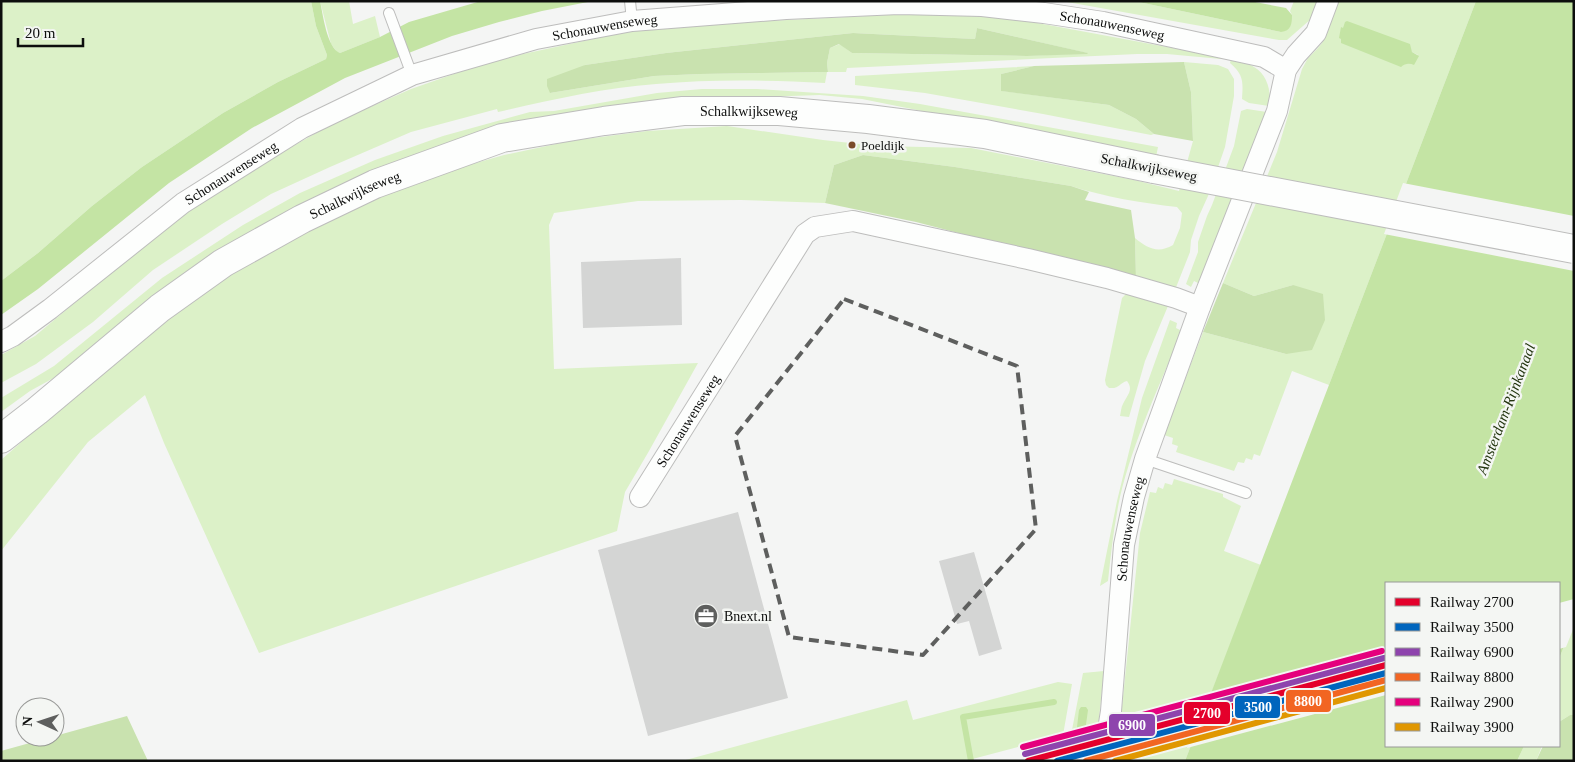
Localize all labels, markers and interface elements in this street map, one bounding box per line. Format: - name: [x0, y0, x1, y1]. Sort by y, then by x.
- street label: Schonauwenseweg: [1058, 8, 1166, 43]
- street label: Schonauwenseweg: [551, 12, 658, 44]
- scale bar: [18, 15, 82, 47]
- text: 20 m: [25, 25, 56, 41]
- street label: Schalkwijkseweg: [700, 104, 799, 121]
- street label: Schonauwenseweg: [182, 138, 280, 208]
- place label: Poeldijk: [861, 138, 905, 153]
- marker: Poeldijk: [847, 140, 857, 150]
- street label: Schalkwijkseweg: [1099, 151, 1198, 184]
- street label: Schalkwijkseweg: [307, 169, 402, 222]
- water label: Amsterdam-Rijnkanaal: [1473, 341, 1538, 477]
- street label: Schonauwenseweg: [654, 372, 723, 470]
- street label: Schonauwenseweg: [1114, 475, 1148, 582]
- legend: [1385, 582, 1560, 747]
- text: Railway 2700: [1430, 594, 1514, 610]
- office icon: Bnext.nl: [693, 603, 719, 629]
- place label: Bnext.nl: [724, 609, 772, 624]
- text: Railway 3500: [1430, 619, 1514, 635]
- text: Railway 6900: [1430, 644, 1514, 660]
- text: Railway 8800: [1430, 669, 1514, 685]
- line badge: 8800: [1285, 689, 1332, 713]
- text: 8800: [1294, 694, 1322, 709]
- text: Railway 2900: [1430, 694, 1514, 710]
- line badge: 3500: [1234, 695, 1281, 719]
- north arrow: [15, 697, 65, 747]
- text: 3500: [1244, 700, 1272, 715]
- line badge: 2700: [1183, 701, 1231, 725]
- text: 2700: [1193, 706, 1221, 721]
- line badge: 6900: [1108, 713, 1156, 737]
- text: N: [20, 716, 35, 727]
- text: 6900: [1118, 718, 1146, 733]
- text: Railway 3900: [1430, 719, 1514, 735]

